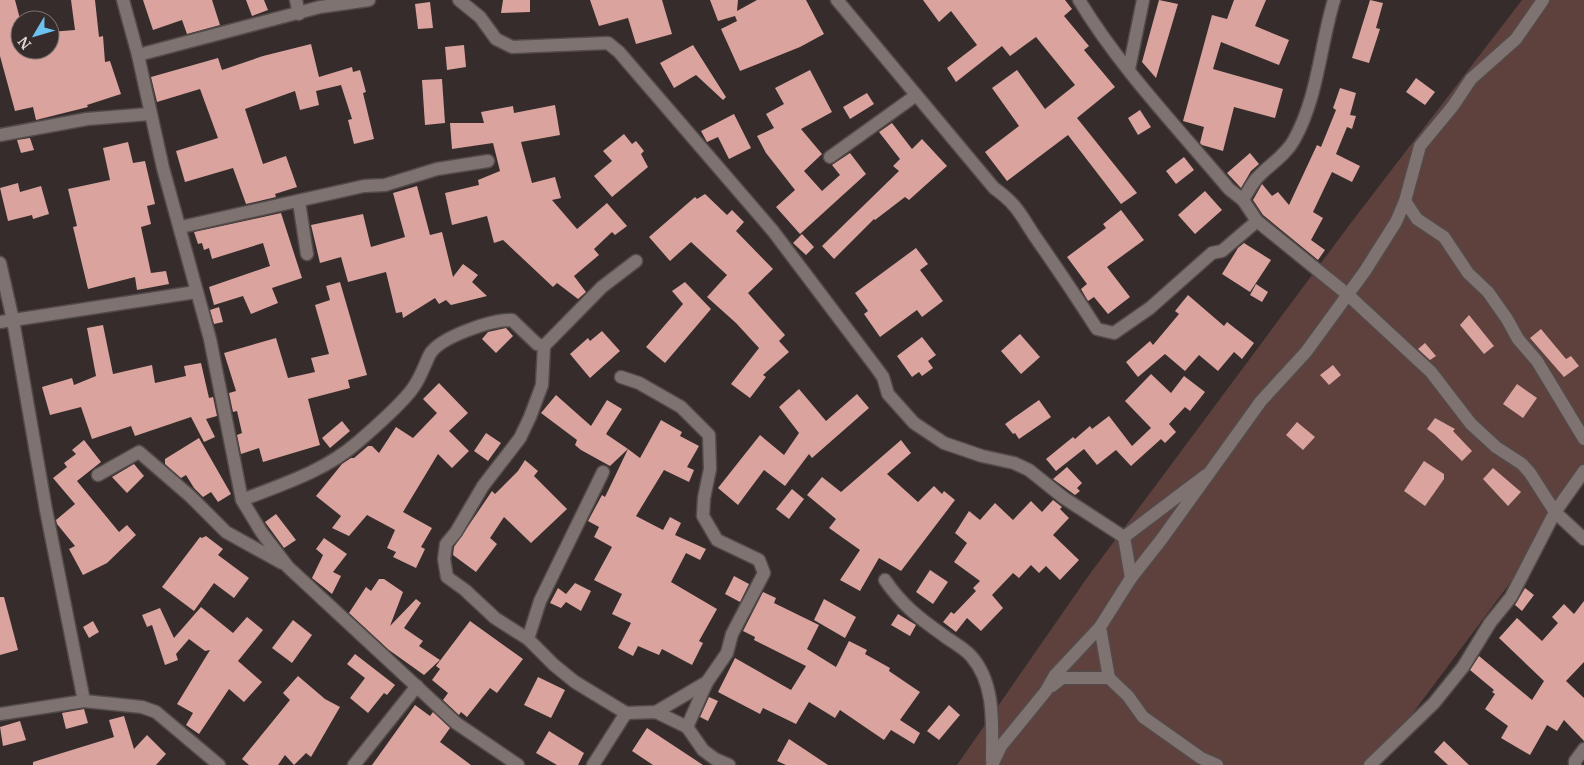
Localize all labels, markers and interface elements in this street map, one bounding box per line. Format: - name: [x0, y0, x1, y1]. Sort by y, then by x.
- north arrow: [10, 10, 60, 60]
- text: N: [14, 33, 35, 53]

